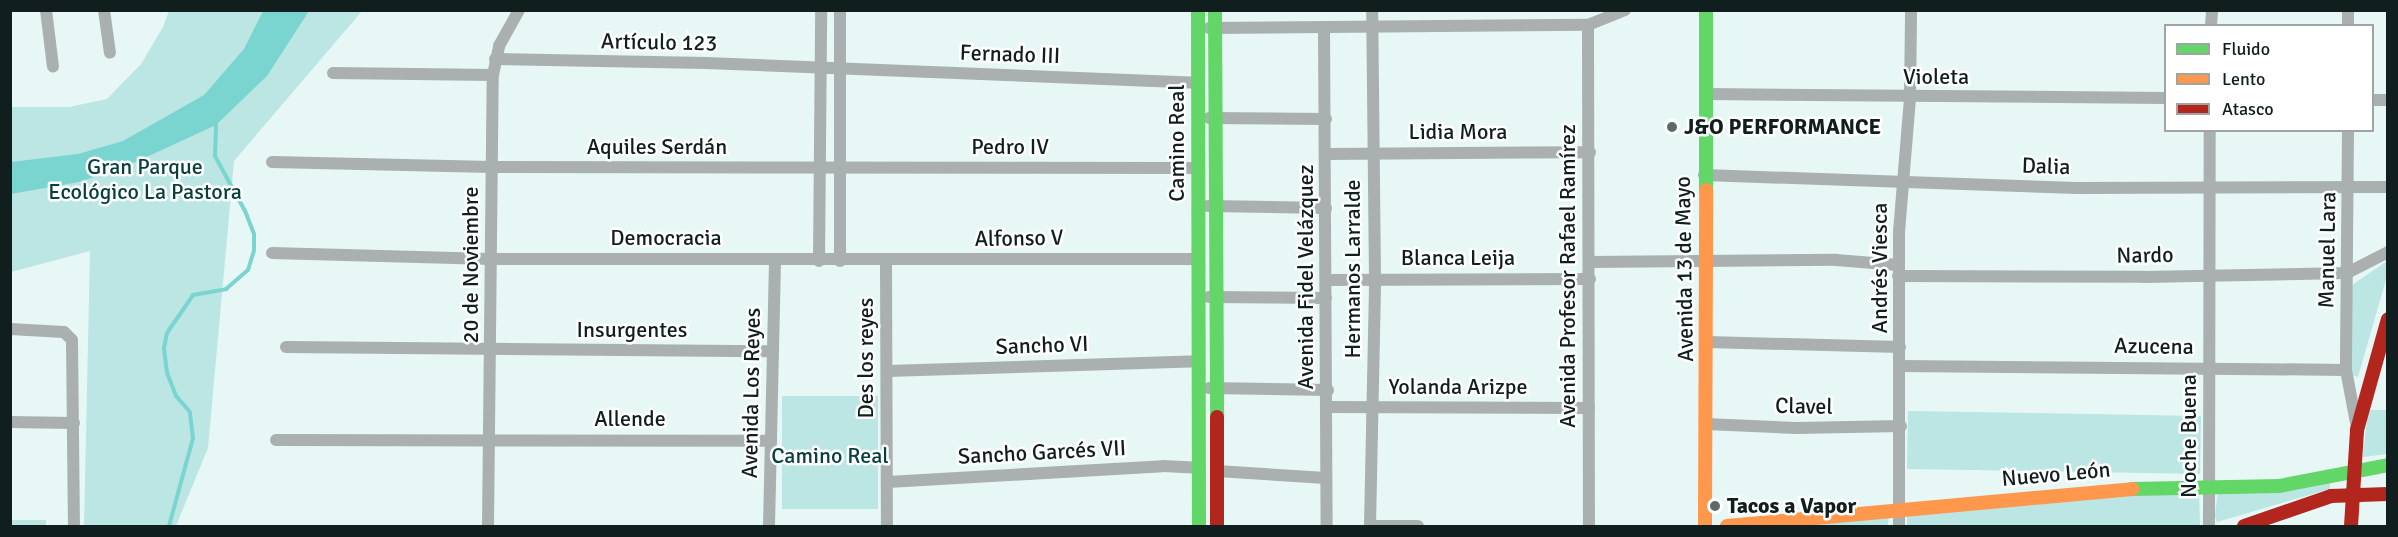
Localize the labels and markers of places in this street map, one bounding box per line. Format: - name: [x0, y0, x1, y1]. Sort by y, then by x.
- place label: J&O PERFORMANCE: [1684, 114, 1881, 140]
- marker: J&O PERFORMANCE: [1665, 120, 1679, 134]
- place label: Tacos a Vapor: [1727, 493, 1856, 519]
- marker: Tacos a Vapor: [1708, 499, 1722, 513]

